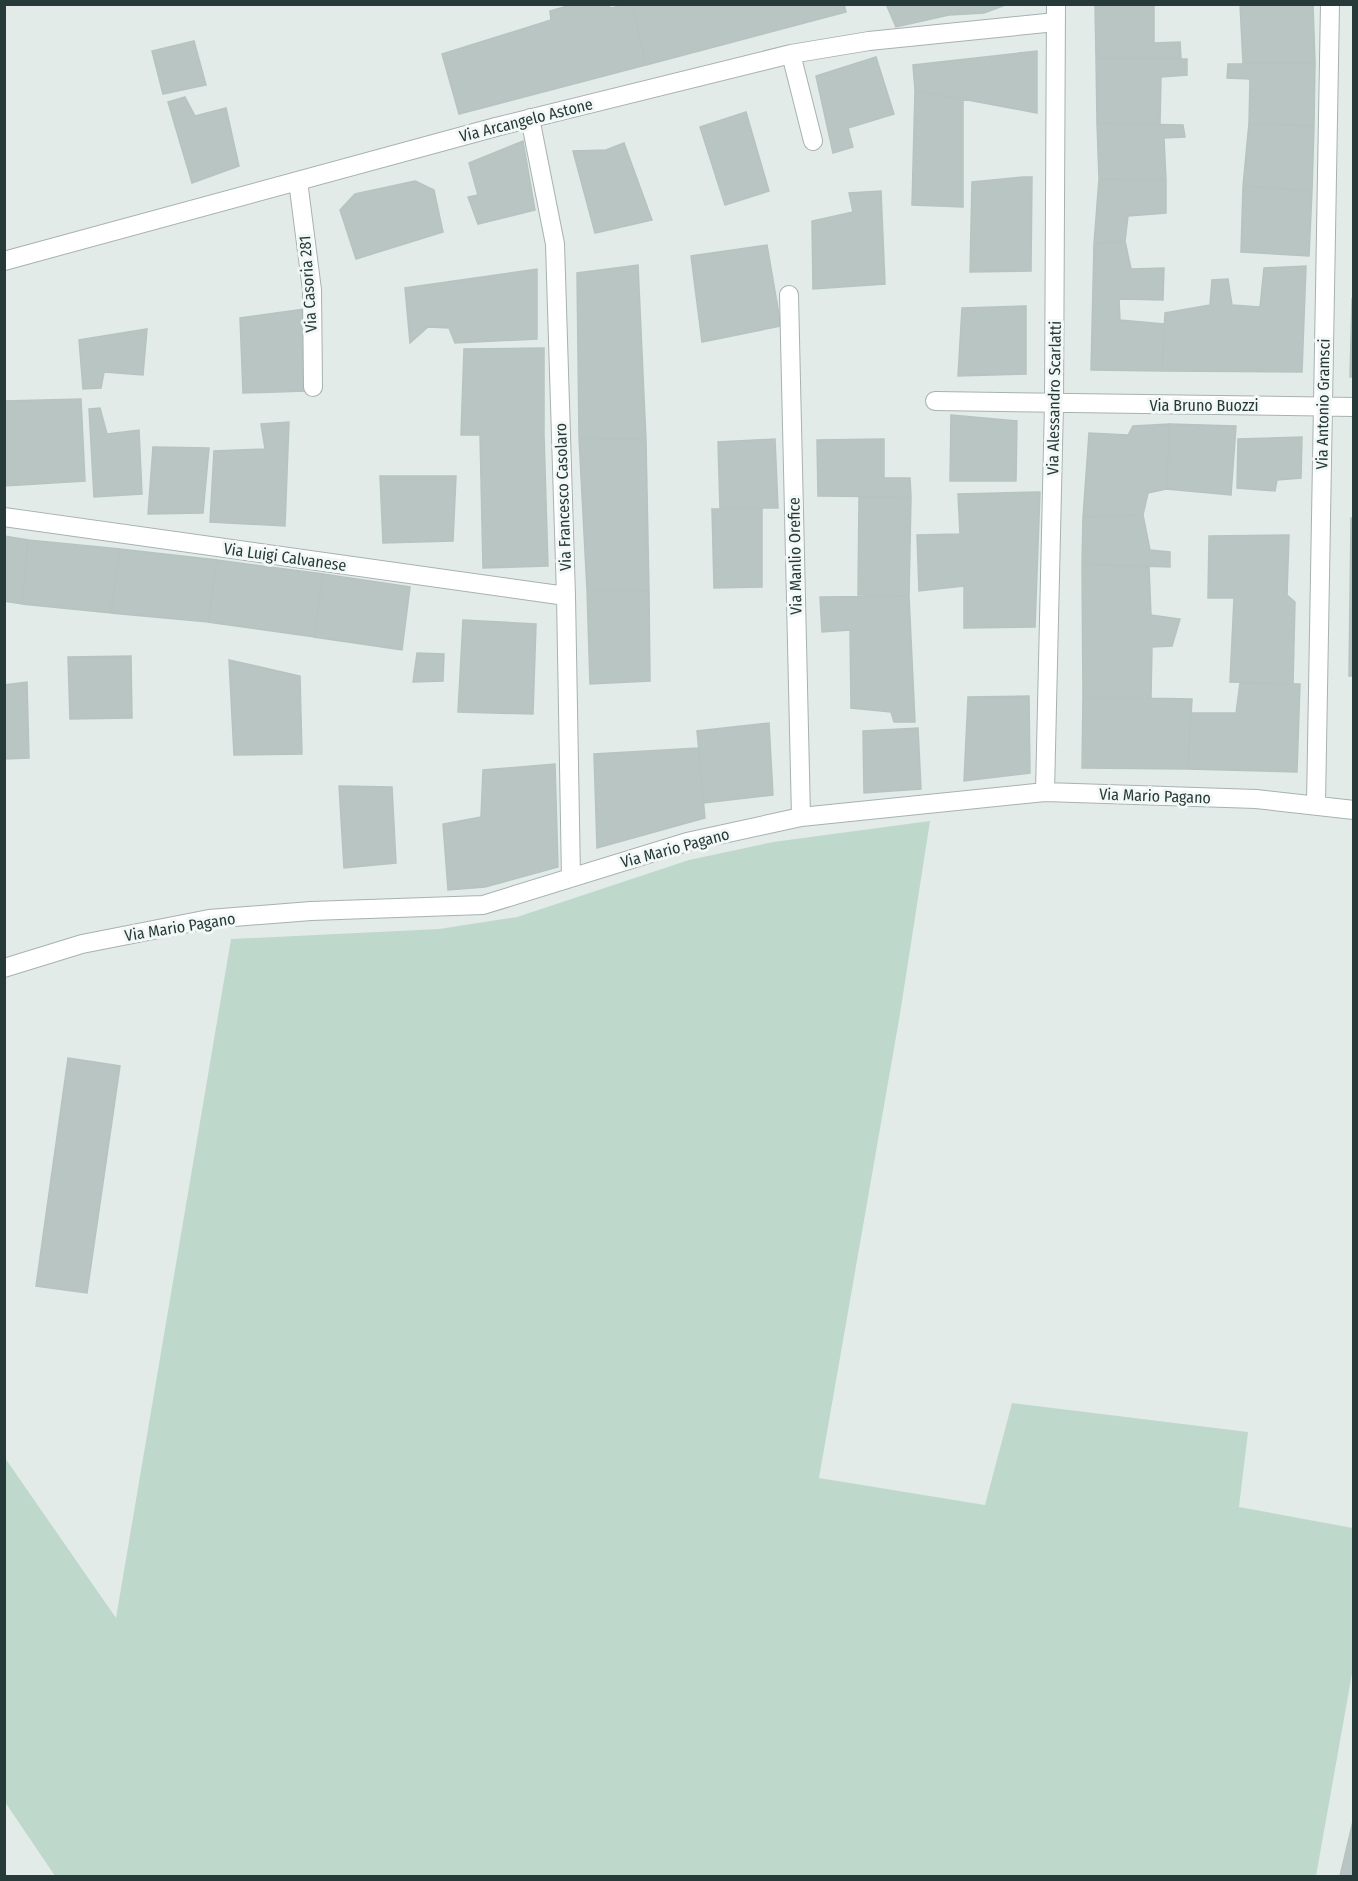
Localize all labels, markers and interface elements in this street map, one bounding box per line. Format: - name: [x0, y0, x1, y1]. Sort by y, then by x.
- street label: Via Arcangelo Astone: [457, 94, 595, 146]
- street label: Via Casoria 281: [295, 235, 321, 333]
- street label: Via Alessandro Scarlatti: [1043, 321, 1065, 475]
- street label: Via Antonio Gramsci: [1312, 338, 1334, 470]
- street label: Via Bruno Buozzi: [1149, 396, 1259, 415]
- street label: Via Francesco Casolaro: [551, 423, 575, 571]
- street label: Via Manlio Orefice: [784, 497, 806, 615]
- street label: Via Luigi Calvanese: [222, 539, 348, 575]
- street label: Via Mario Pagano: [1099, 785, 1211, 807]
- street label: Via Mario Pagano: [618, 824, 732, 872]
- street label: Via Mario Pagano: [123, 909, 237, 945]

